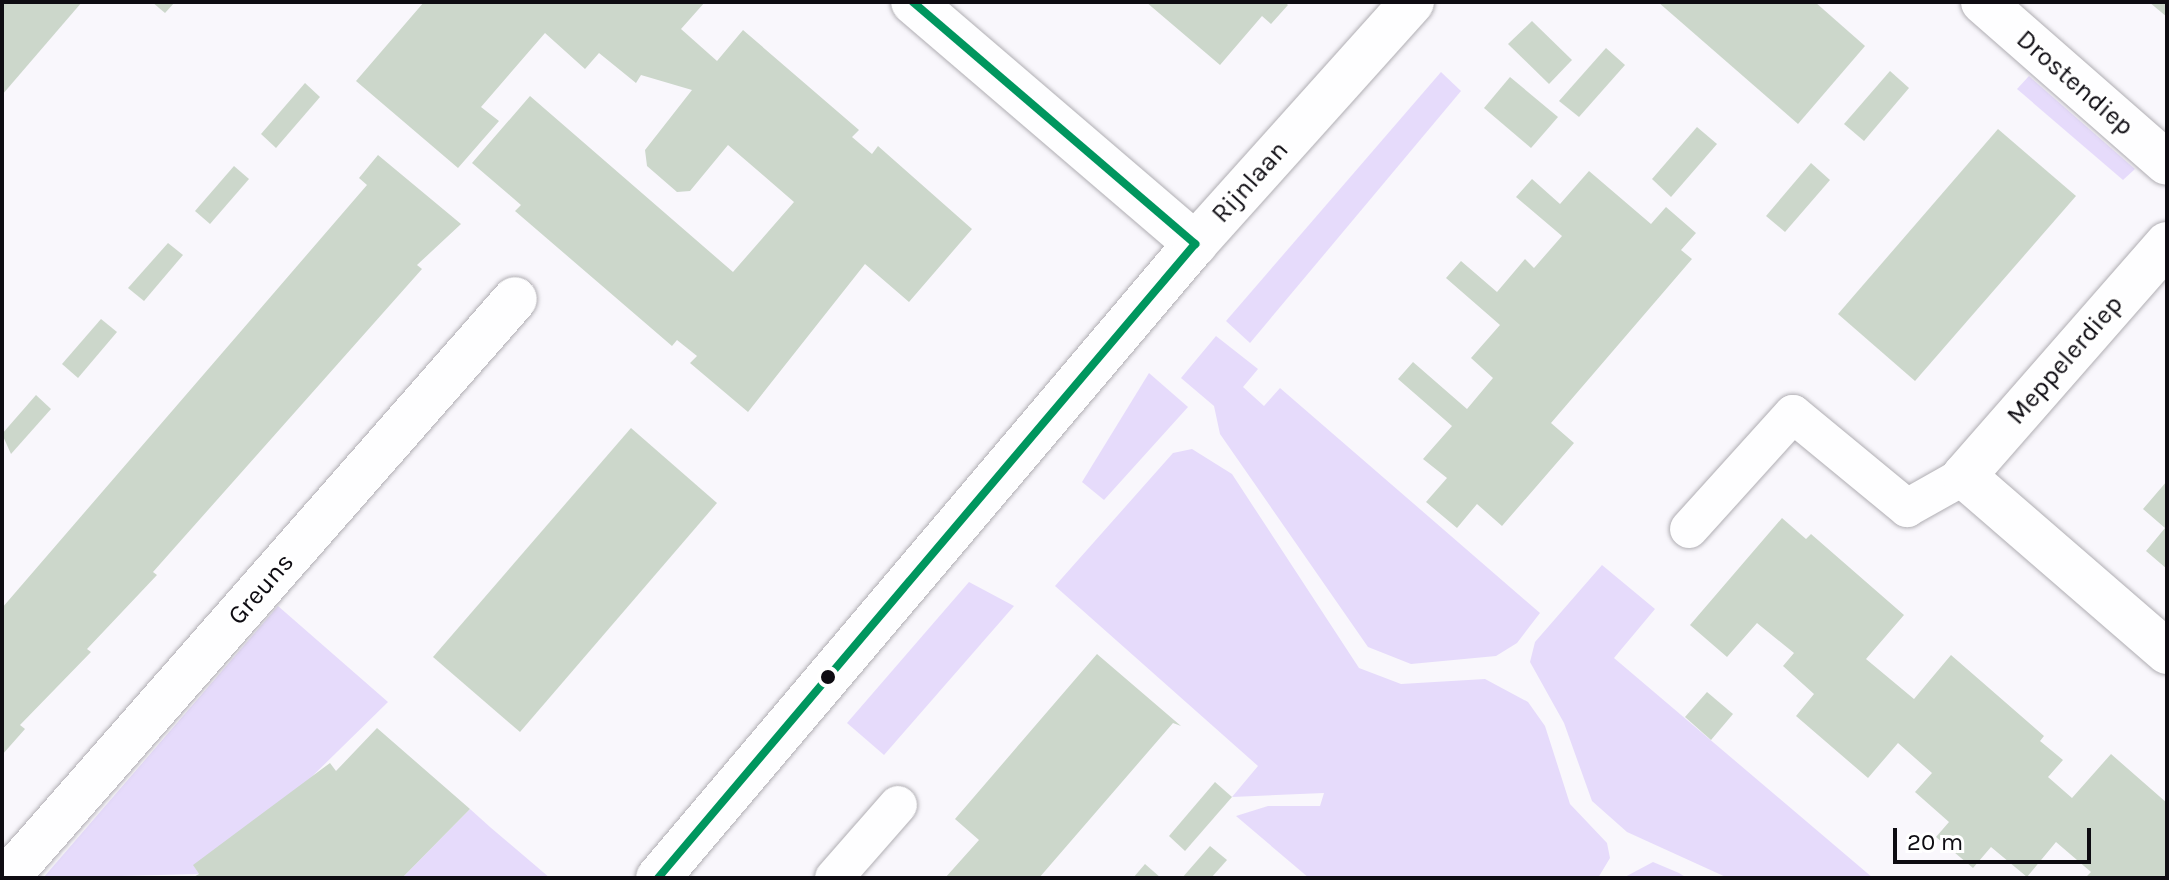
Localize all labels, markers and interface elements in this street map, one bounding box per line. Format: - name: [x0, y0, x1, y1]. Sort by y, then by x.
- street label: Drostendiep: [2010, 24, 2140, 142]
- street label: Rijnlaan: [1205, 135, 1295, 229]
- street label: Meppelerdiep: [2000, 289, 2130, 431]
- street label: Greuns: [221, 547, 301, 631]
- unlabelled marker: [820, 669, 836, 685]
- scale bar: [1897, 812, 2095, 862]
- text: 20 m: [1907, 828, 1963, 856]

